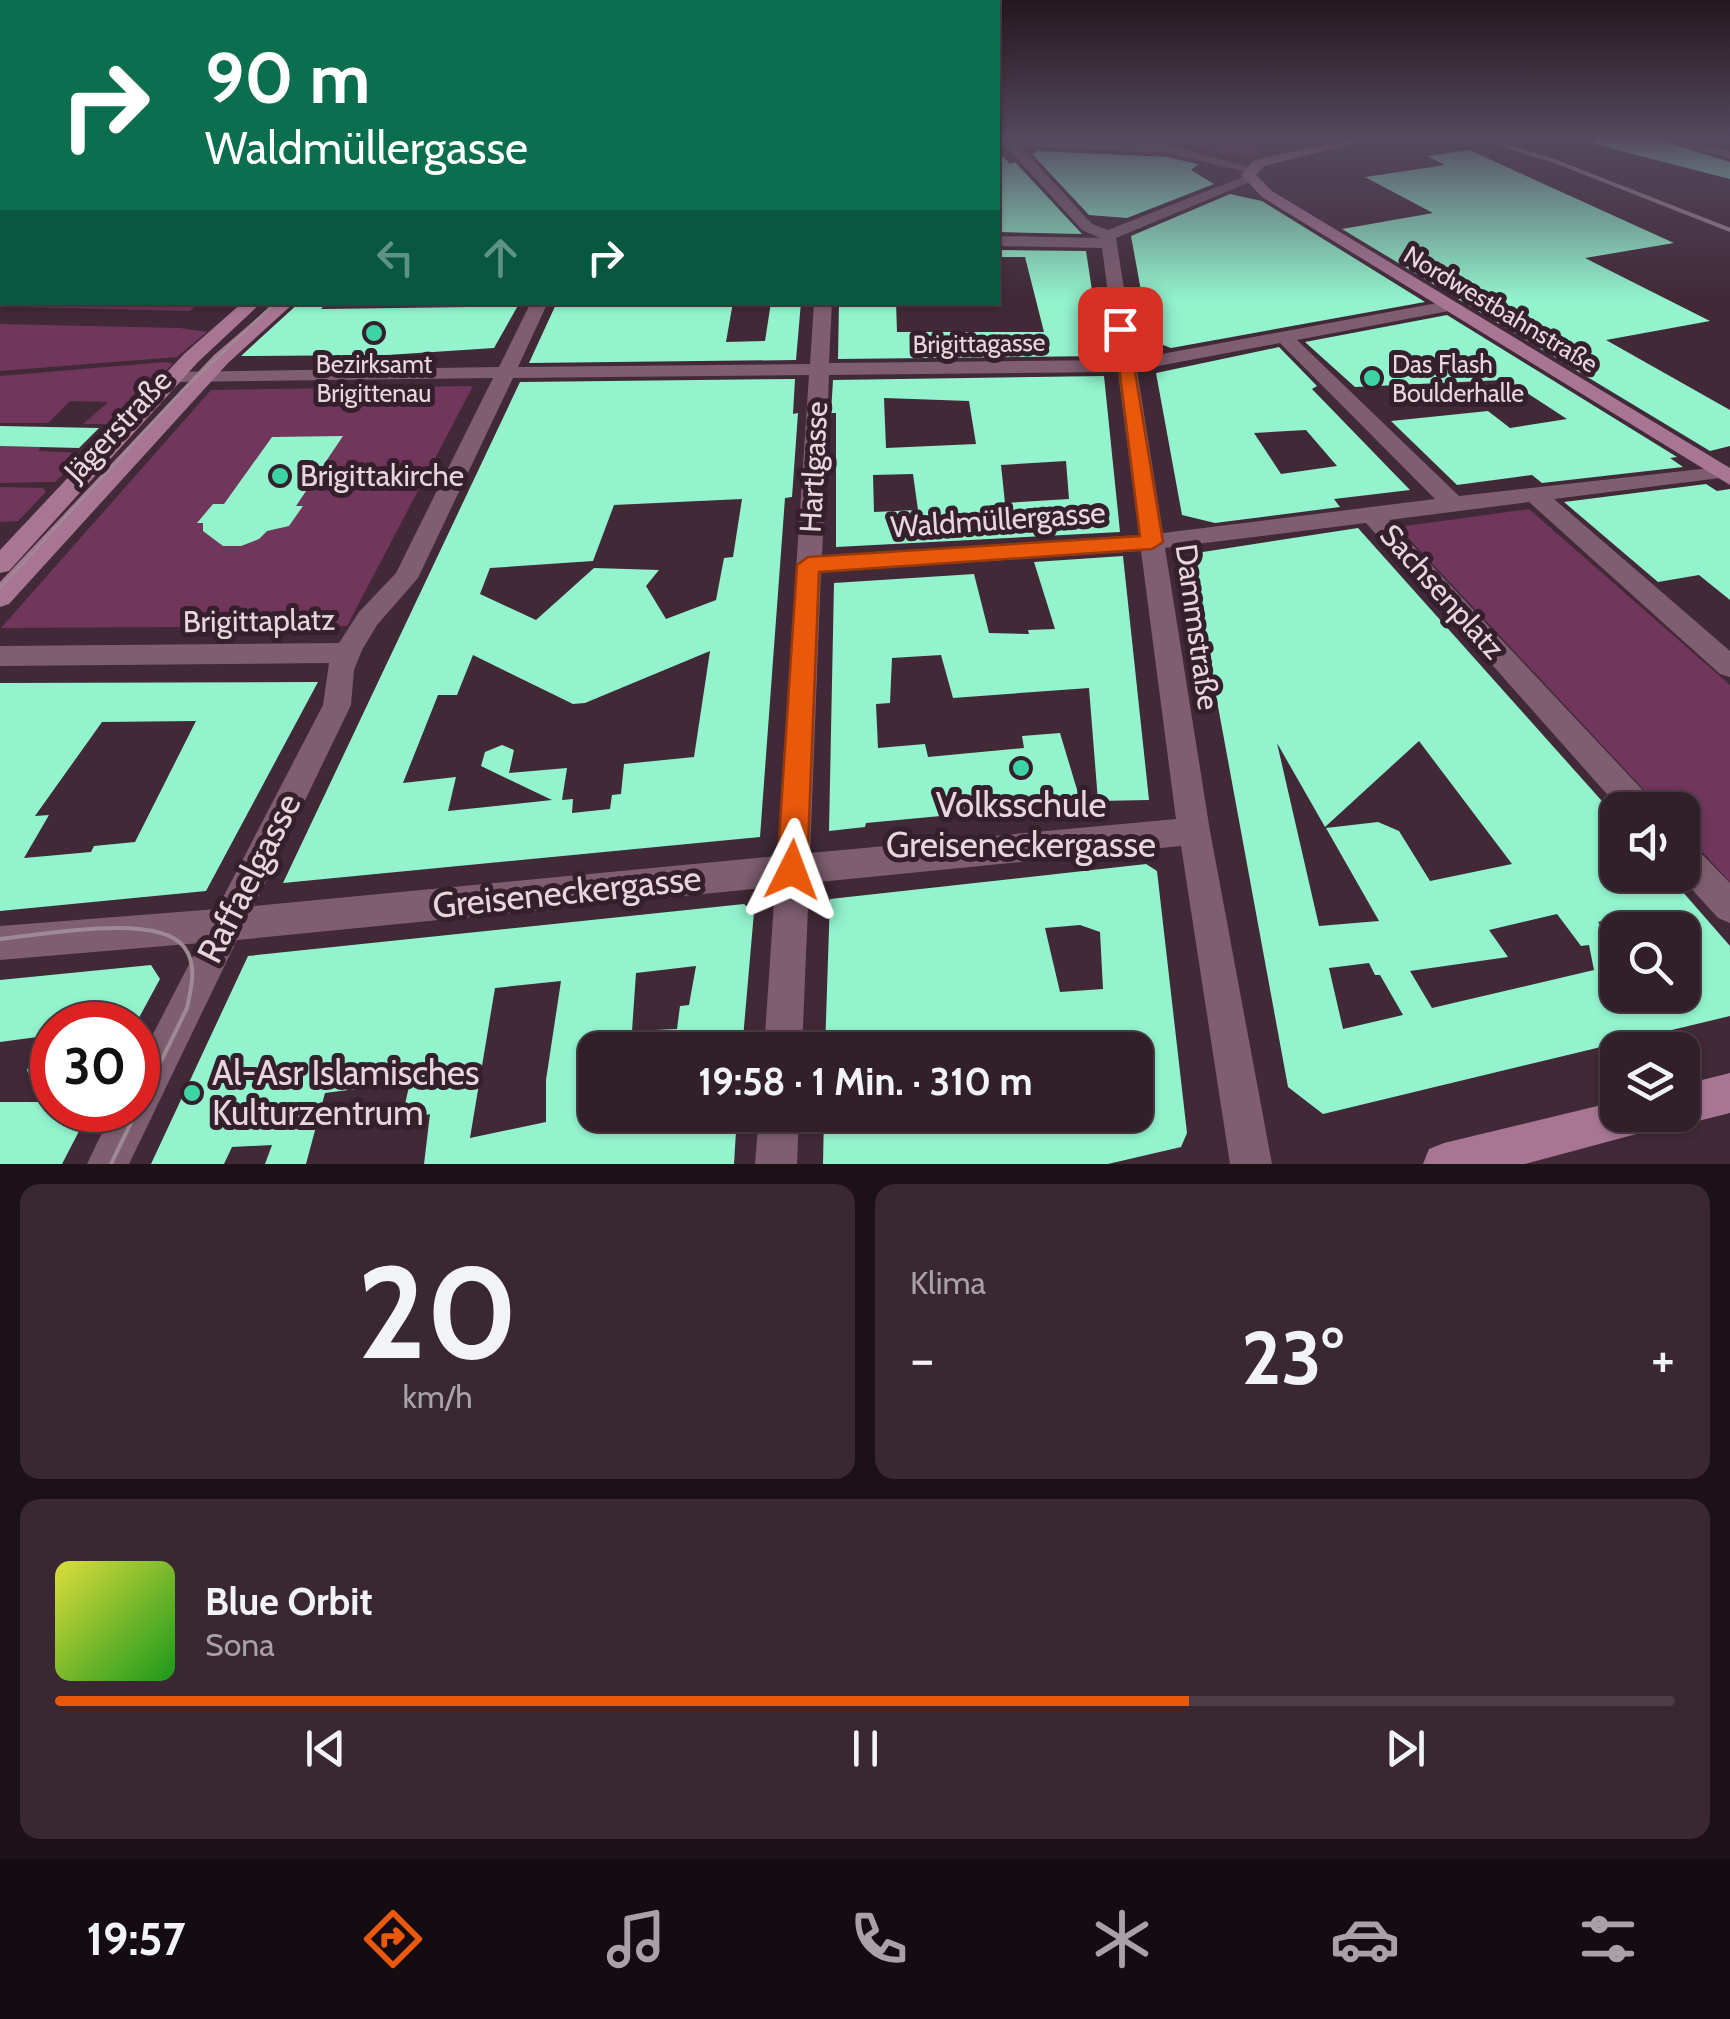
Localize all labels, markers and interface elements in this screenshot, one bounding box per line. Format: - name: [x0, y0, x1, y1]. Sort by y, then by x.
- text: 90 m: [205, 35, 370, 121]
- icon: right: [40, 40, 170, 170]
- text: Waldmüllergasse: [205, 121, 528, 175]
- icon: left: [368, 230, 423, 285]
- icon: ahead: [473, 230, 528, 285]
- icon: right: [578, 230, 633, 285]
- street label: Nordwestbahnstraße: [1399, 239, 1604, 379]
- pin: [1078, 287, 1163, 372]
- icon: arrive: [1093, 302, 1148, 357]
- marker: Bezirksamt Brigittenau: [363, 322, 385, 344]
- street label: Brigittagasse: [912, 327, 1046, 359]
- place label: Bezirksamt Brigittenau: [316, 349, 433, 408]
- place label: Das Flash Boulderhalle: [1392, 349, 1524, 408]
- street label: Jägerstraße: [56, 362, 179, 490]
- marker: Das Flash Boulderhalle: [1361, 367, 1383, 389]
- street label: Hartlgasse: [792, 400, 835, 534]
- place label: Brigittakirche: [300, 457, 464, 494]
- marker: Brigittakirche: [269, 465, 291, 487]
- street label: Waldmüllergasse: [889, 494, 1107, 545]
- street label: Sachsenplatz: [1372, 517, 1512, 667]
- street label: Dammstraße: [1168, 542, 1227, 712]
- street label: Brigittaplatz: [183, 601, 335, 640]
- marker: Volksschule Greiseneckergasse: [1010, 757, 1032, 779]
- place label: Volksschule Greiseneckergasse: [886, 783, 1156, 866]
- street label: Raffaelgasse: [187, 786, 310, 970]
- map controls: [1600, 792, 1700, 1132]
- button: sound: [1600, 792, 1700, 892]
- position arrow: [740, 818, 844, 922]
- street label: Greiseneckergasse: [431, 856, 703, 927]
- button: search: [1600, 912, 1700, 1012]
- speed limit sign: 30: [30, 1002, 160, 1132]
- button: layers: [1600, 1032, 1700, 1132]
- place label: Al-Asr Islamisches Kulturzentrum: [212, 1051, 479, 1134]
- text: 19:58 · 1 Min. · 310 m: [698, 1058, 1033, 1105]
- marker: Al-Asr Islamisches Kulturzentrum: [181, 1082, 203, 1104]
- text: 20: [357, 1233, 518, 1391]
- text: Klima: [910, 1263, 986, 1302]
- text: 23°: [1242, 1312, 1343, 1403]
- text: −: [910, 1325, 934, 1392]
- text: +: [1651, 1325, 1675, 1392]
- text: km/h: [402, 1377, 473, 1416]
- text: Blue Orbit: [205, 1578, 373, 1625]
- text: Sona: [205, 1625, 275, 1664]
- icon: previous: [298, 1721, 353, 1776]
- icon: pause: [838, 1721, 893, 1776]
- icon: next: [1378, 1721, 1433, 1776]
- icon: directions: [358, 1904, 428, 1974]
- icon: music: [601, 1904, 671, 1974]
- icon: phone: [844, 1904, 914, 1974]
- icon: climate: [1087, 1904, 1157, 1974]
- icon: car: [1330, 1904, 1400, 1974]
- icon: filters: [1573, 1904, 1643, 1974]
- text: 19:57: [86, 1912, 186, 1966]

